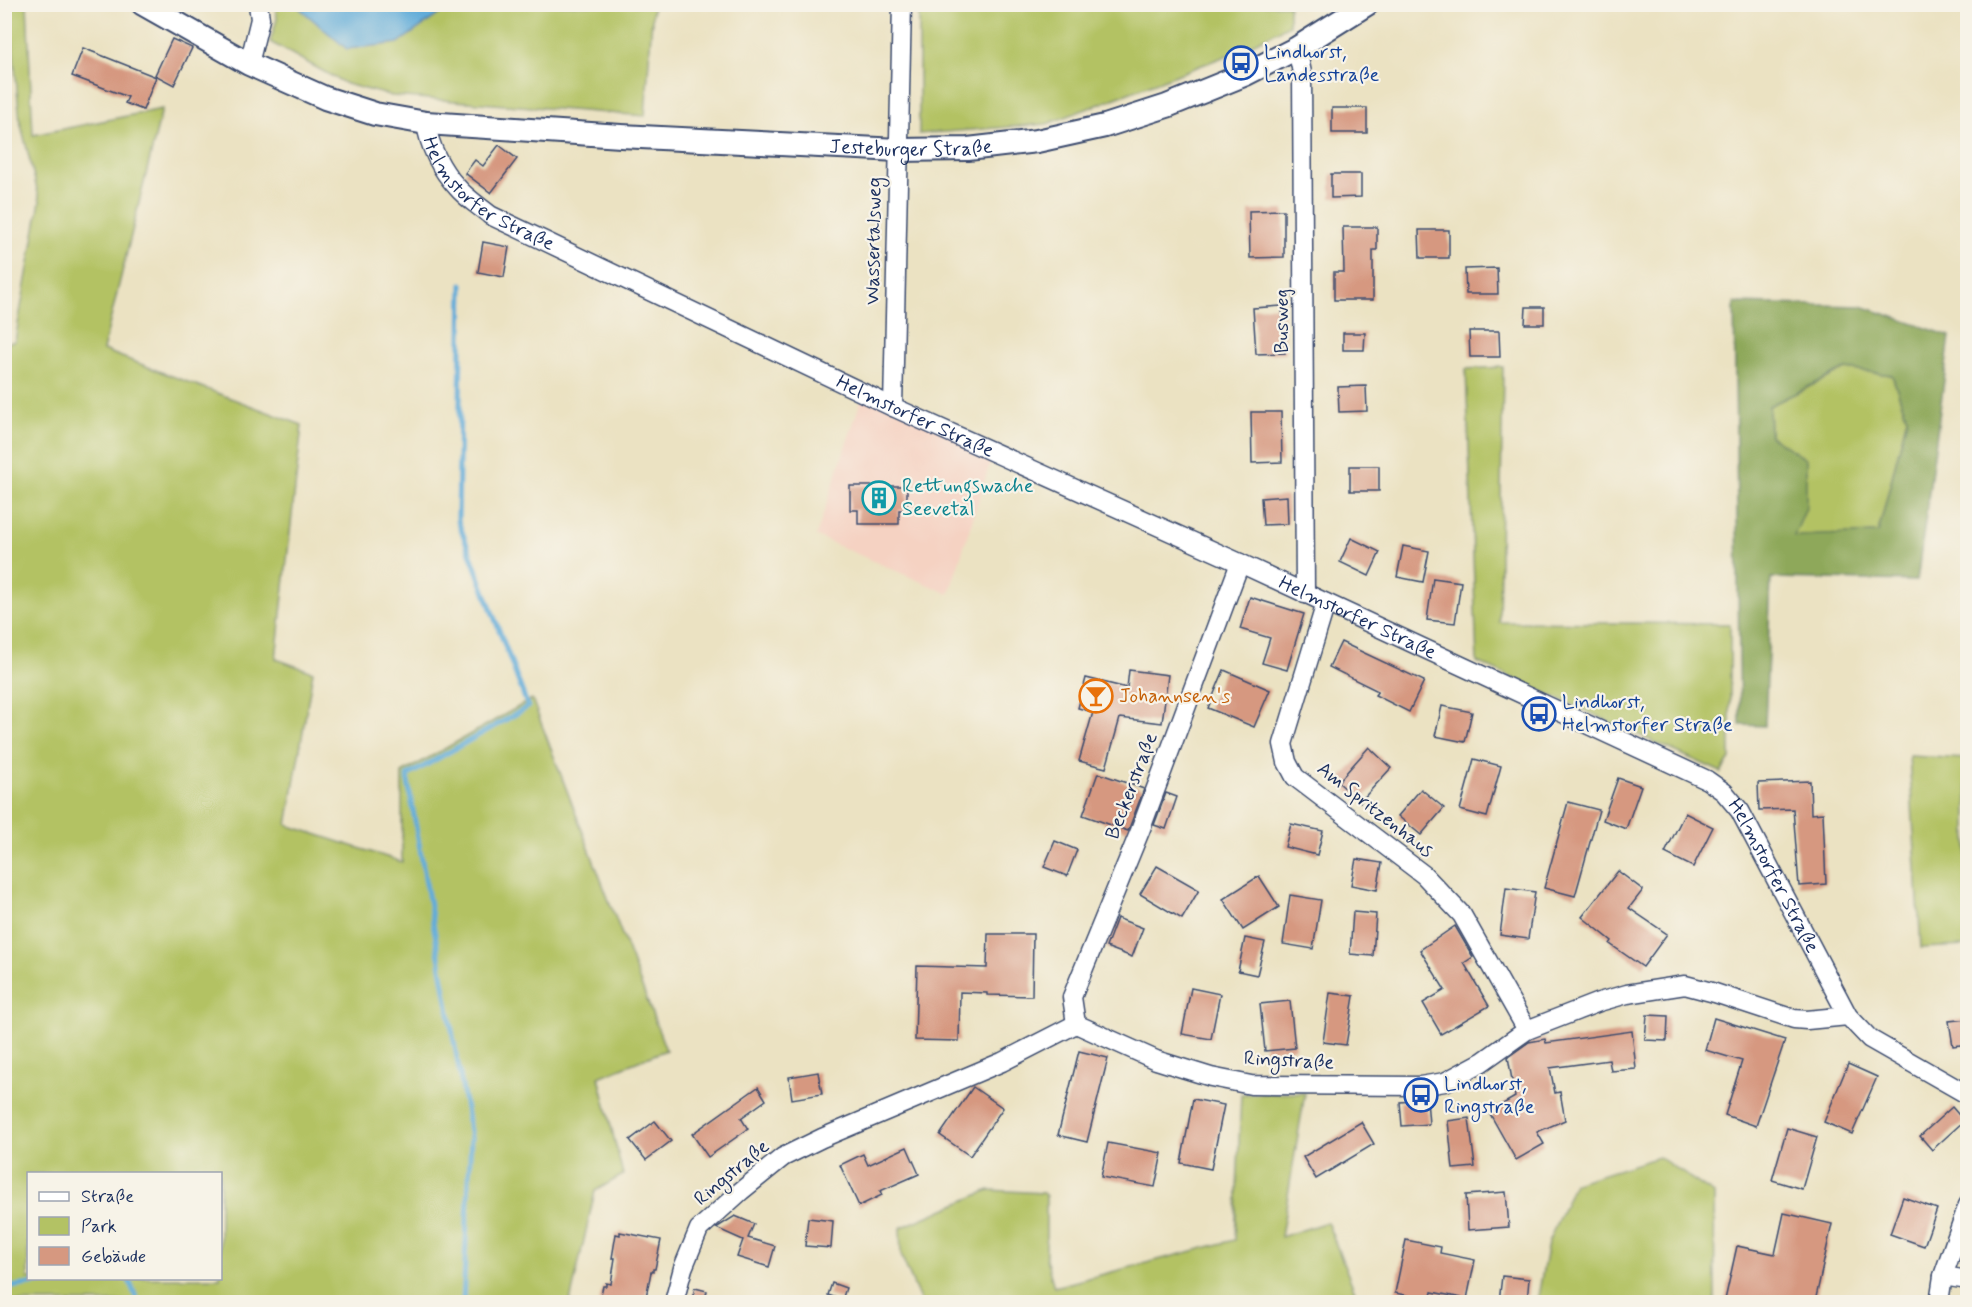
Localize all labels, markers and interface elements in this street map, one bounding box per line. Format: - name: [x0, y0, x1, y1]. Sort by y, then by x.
- place label: Lindhorst, Landesstraße: [1264, 39, 1380, 89]
- bus stop icon: Lindhorst, Landesstraße: [1223, 45, 1259, 81]
- street label: Helmstorfer Straße: [416, 133, 559, 257]
- street label: Jesteburger Straße: [829, 133, 994, 164]
- street label: Wassertalsweg: [859, 177, 890, 305]
- street label: Busweg: [1269, 289, 1296, 353]
- street label: Helmstorfer Straße: [832, 368, 999, 464]
- place label: Rettungswache Seevetal: [902, 473, 1034, 523]
- building icon: Rettungswache Seevetal: [861, 480, 897, 516]
- street label: Helmstorfer Straße: [1274, 569, 1441, 666]
- bar icon: Johannsen's: [1078, 678, 1114, 714]
- place label: Johannsen's: [1119, 683, 1230, 710]
- place label: Lindhorst, Helmstorfer Straße: [1562, 689, 1733, 739]
- bus stop icon: Lindhorst, Helmstorfer Straße: [1521, 696, 1557, 732]
- street label: Beckerstraße: [1099, 729, 1165, 843]
- street label: Am Spritzenhaus: [1311, 756, 1439, 864]
- street label: Helmstorfer Straße: [1722, 793, 1826, 958]
- street label: Ringstraße: [1243, 1045, 1335, 1078]
- place label: Lindhorst, Ringstraße: [1444, 1071, 1535, 1122]
- bus stop icon: Lindhorst, Ringstraße: [1403, 1077, 1439, 1113]
- street label: Ringstraße: [689, 1133, 776, 1213]
- legend: [27, 1172, 222, 1280]
- text: Straße: [81, 1185, 134, 1209]
- text: Park: [81, 1215, 117, 1239]
- text: Gebäude: [81, 1245, 146, 1269]

